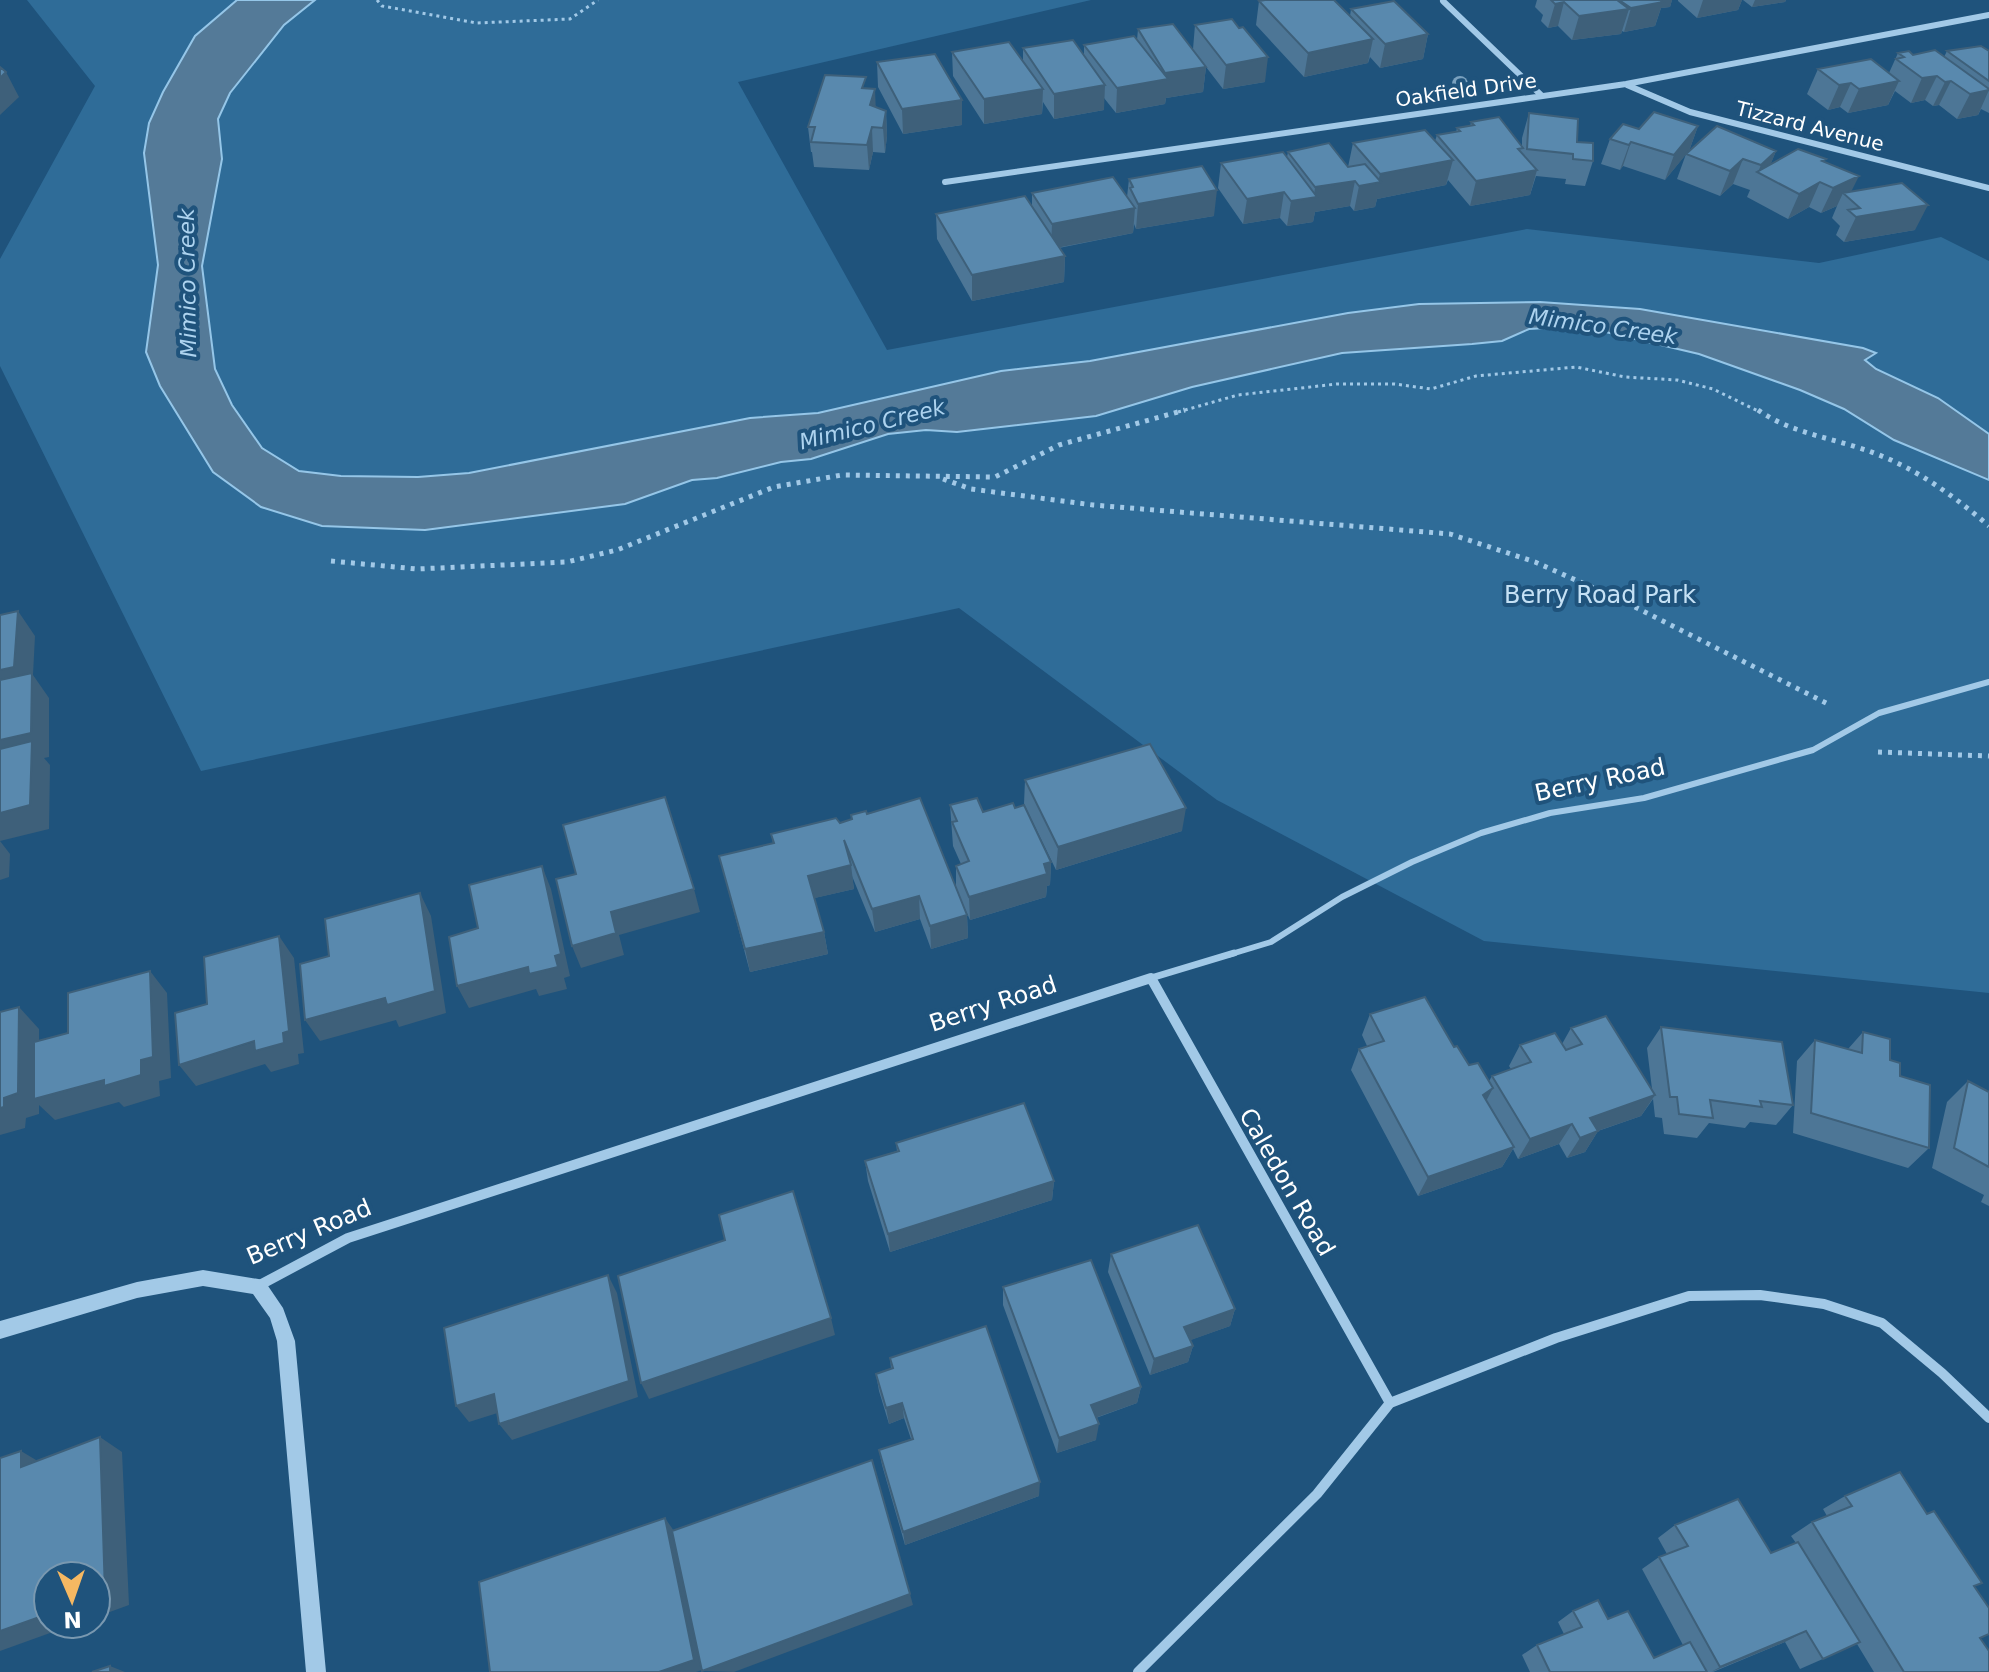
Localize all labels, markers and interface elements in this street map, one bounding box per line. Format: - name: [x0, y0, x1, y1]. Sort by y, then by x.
- street label: Oakfield Drive: [1394, 68, 1538, 112]
- street label: Tizzard Avenue: [1733, 96, 1886, 156]
- water label: Mimico Creek: [174, 207, 201, 358]
- water label: Mimico Creek: [1527, 304, 1680, 349]
- water label: Mimico Creek: [797, 394, 949, 455]
- park label: Berry Road Park: [1504, 581, 1696, 609]
- street label: Berry Road: [1532, 753, 1668, 807]
- street label: Berry Road: [926, 970, 1060, 1038]
- street label: Caledon Road: [1233, 1103, 1341, 1261]
- street label: Berry Road: [242, 1193, 376, 1271]
- north arrow: [32, 1560, 112, 1640]
- text: N: [63, 1607, 82, 1632]

